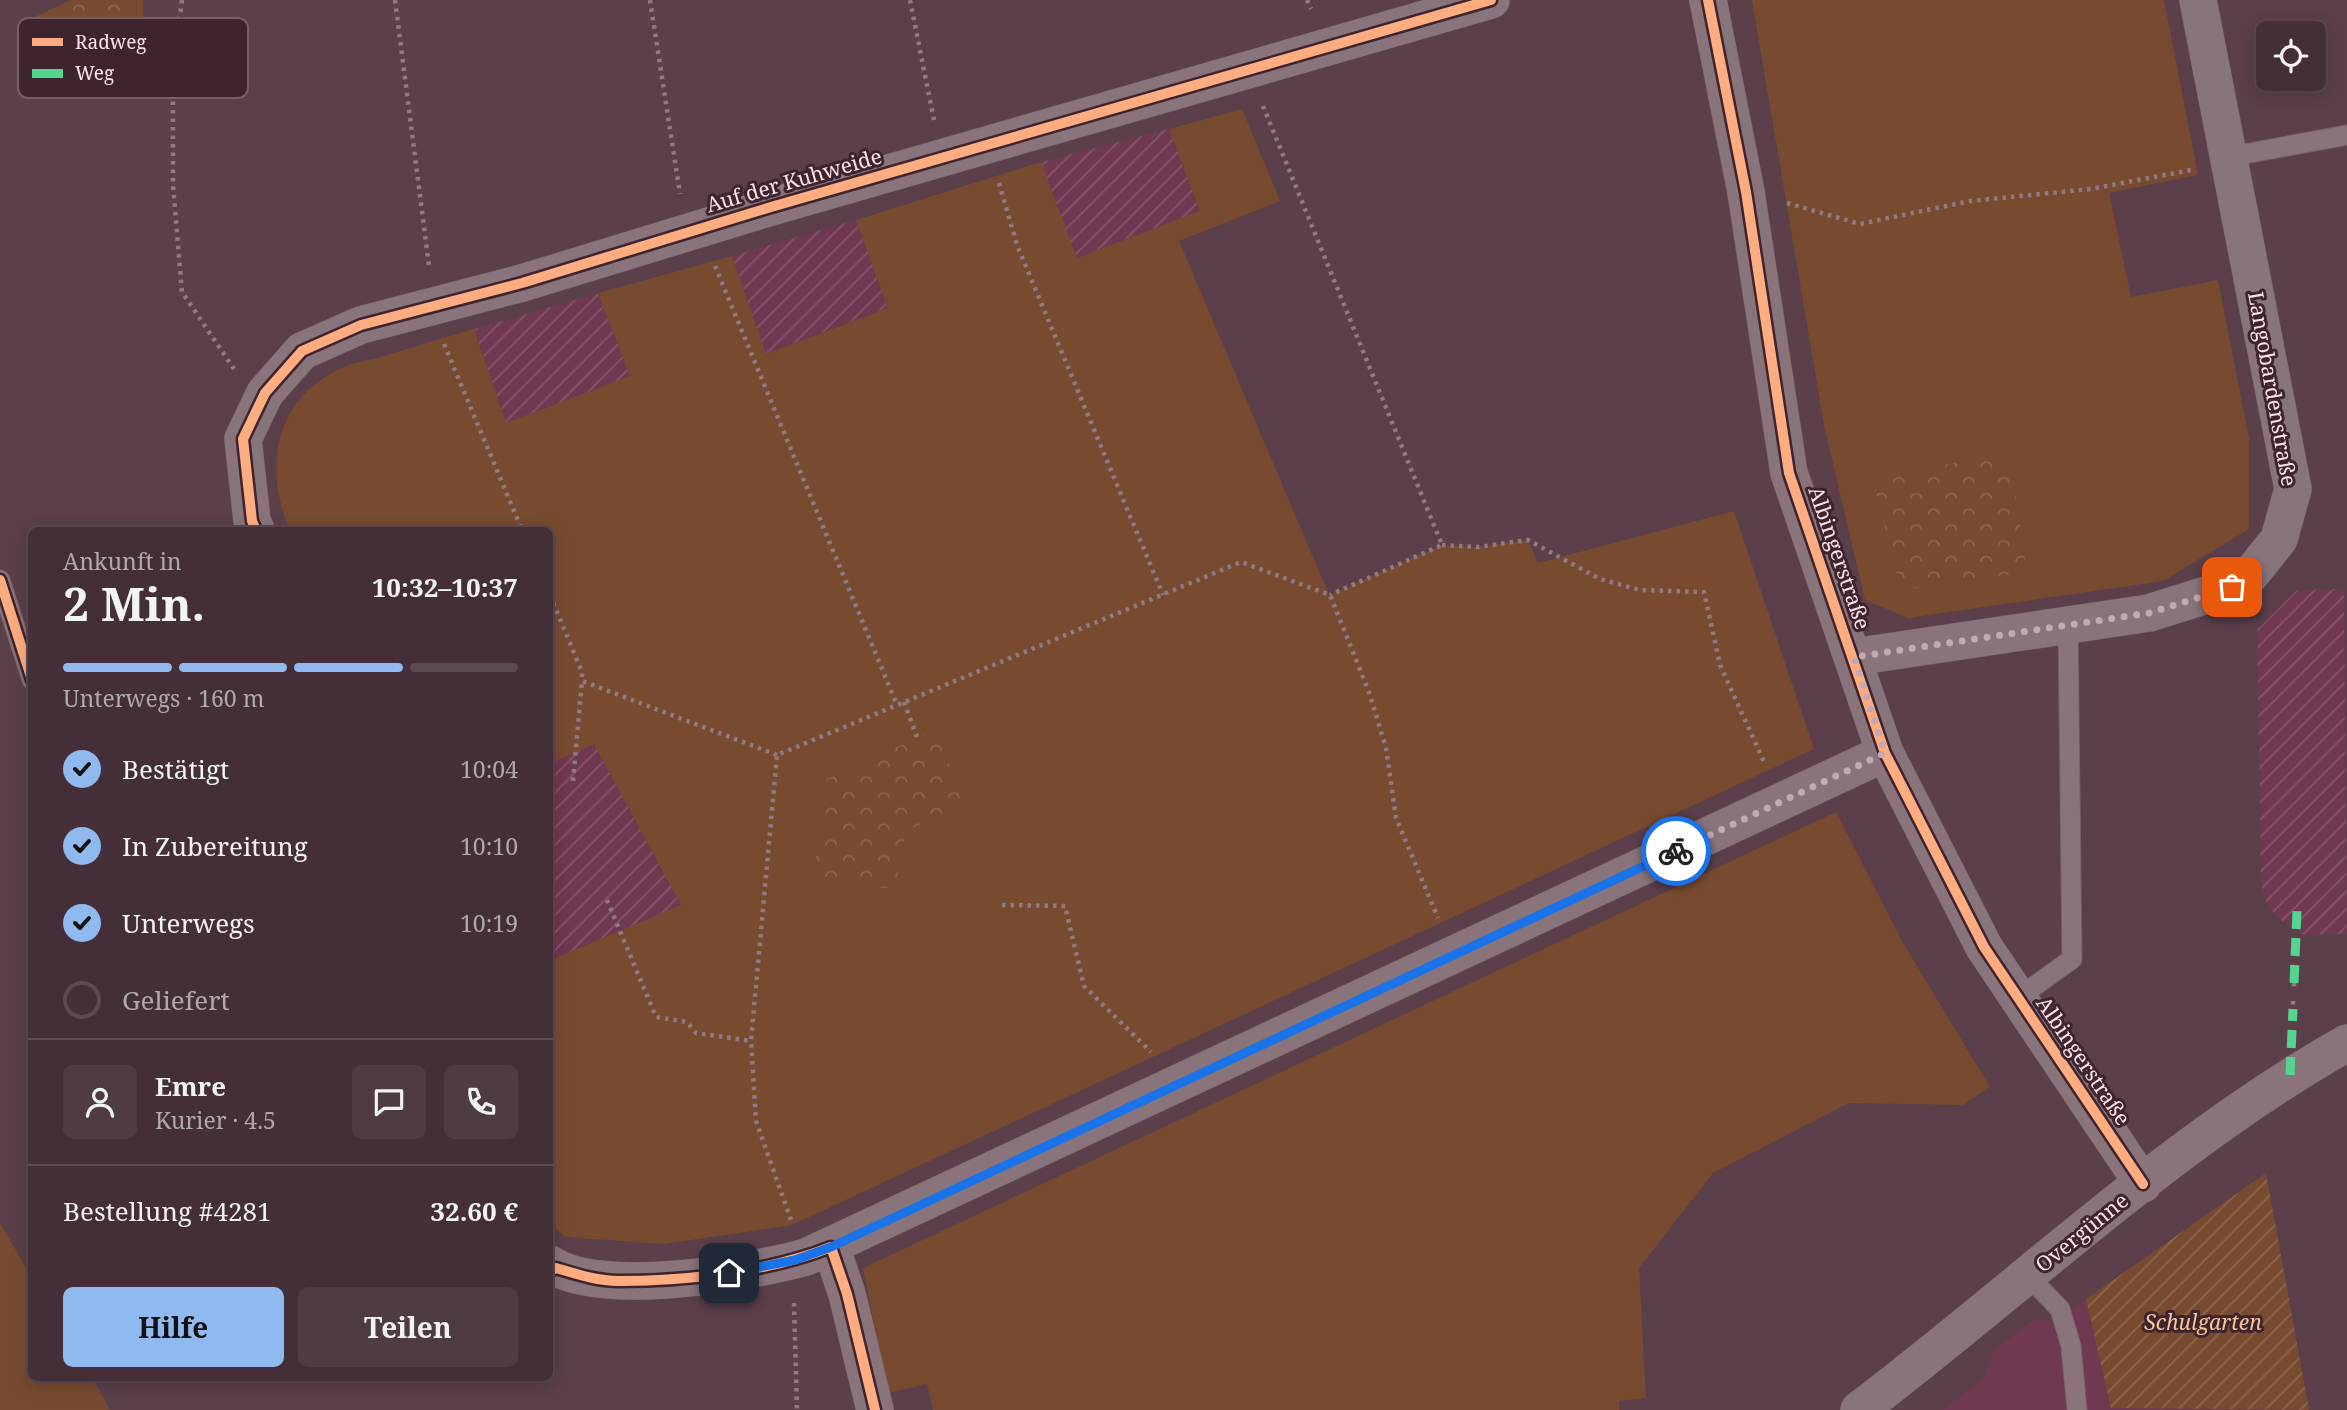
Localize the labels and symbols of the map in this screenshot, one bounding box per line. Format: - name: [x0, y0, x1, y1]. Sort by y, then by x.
- legend: [18, 18, 248, 98]
- text: Radweg: [75, 29, 147, 55]
- text: Weg: [75, 60, 114, 86]
- street label: Auf der Kuhweide: [703, 142, 885, 219]
- street label: Langobardenstraße: [2242, 289, 2304, 488]
- street label: Albingerstraße: [1802, 482, 1878, 633]
- pin: [2202, 557, 2262, 617]
- courier: [1641, 816, 1711, 886]
- street label: Albingerstraße: [2030, 990, 2137, 1130]
- street label: Overgünne: [2029, 1186, 2134, 1278]
- pin: [699, 1243, 759, 1303]
- park label: Schulgarten: [2144, 1308, 2262, 1336]

